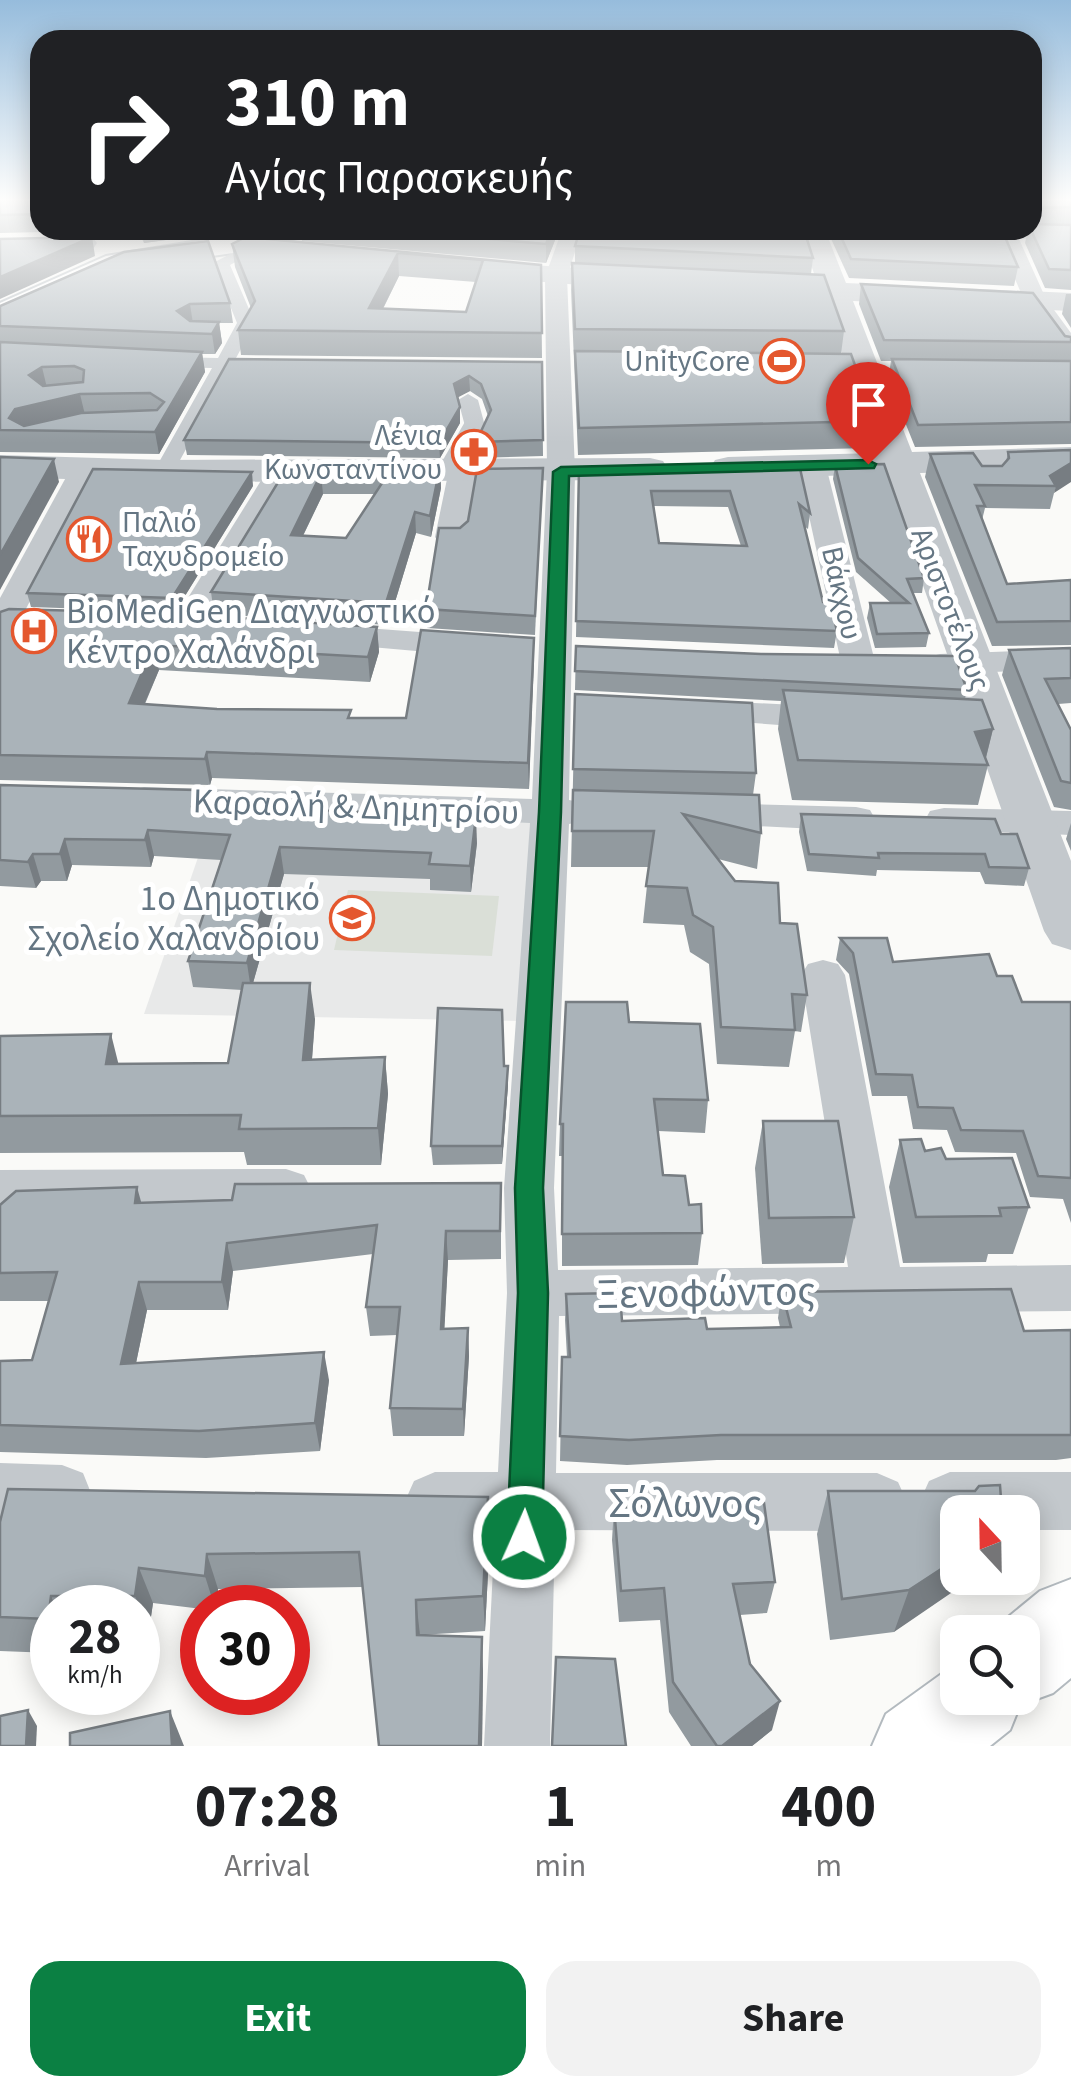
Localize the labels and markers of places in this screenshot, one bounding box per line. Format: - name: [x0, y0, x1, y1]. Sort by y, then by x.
- sports icon: UnityCore: [759, 338, 805, 384]
- place label: UnityCore: [624, 340, 750, 383]
- pin: [826, 362, 911, 465]
- place label: Λένια Κωνσταντίνου: [264, 414, 442, 491]
- pharmacy icon: Λένια Κωνσταντίνου: [451, 429, 497, 475]
- place label: Παλιό Ταχυδρομείο: [122, 501, 284, 578]
- restaurant icon: Παλιό Ταχυδρομείο: [66, 516, 112, 562]
- place label: BioMediGen Διαγνωστικό Κέντρο Χαλάνδρι: [66, 587, 435, 677]
- hospital icon: BioMediGen Διαγνωστικό Κέντρο Χαλάνδρι: [11, 608, 57, 654]
- place label: 1ο Δημοτικό Σχολείο Χαλανδρίου: [27, 874, 320, 964]
- school or university icon: 1ο Δημοτικό Σχολείο Χαλανδρίου: [329, 895, 375, 941]

